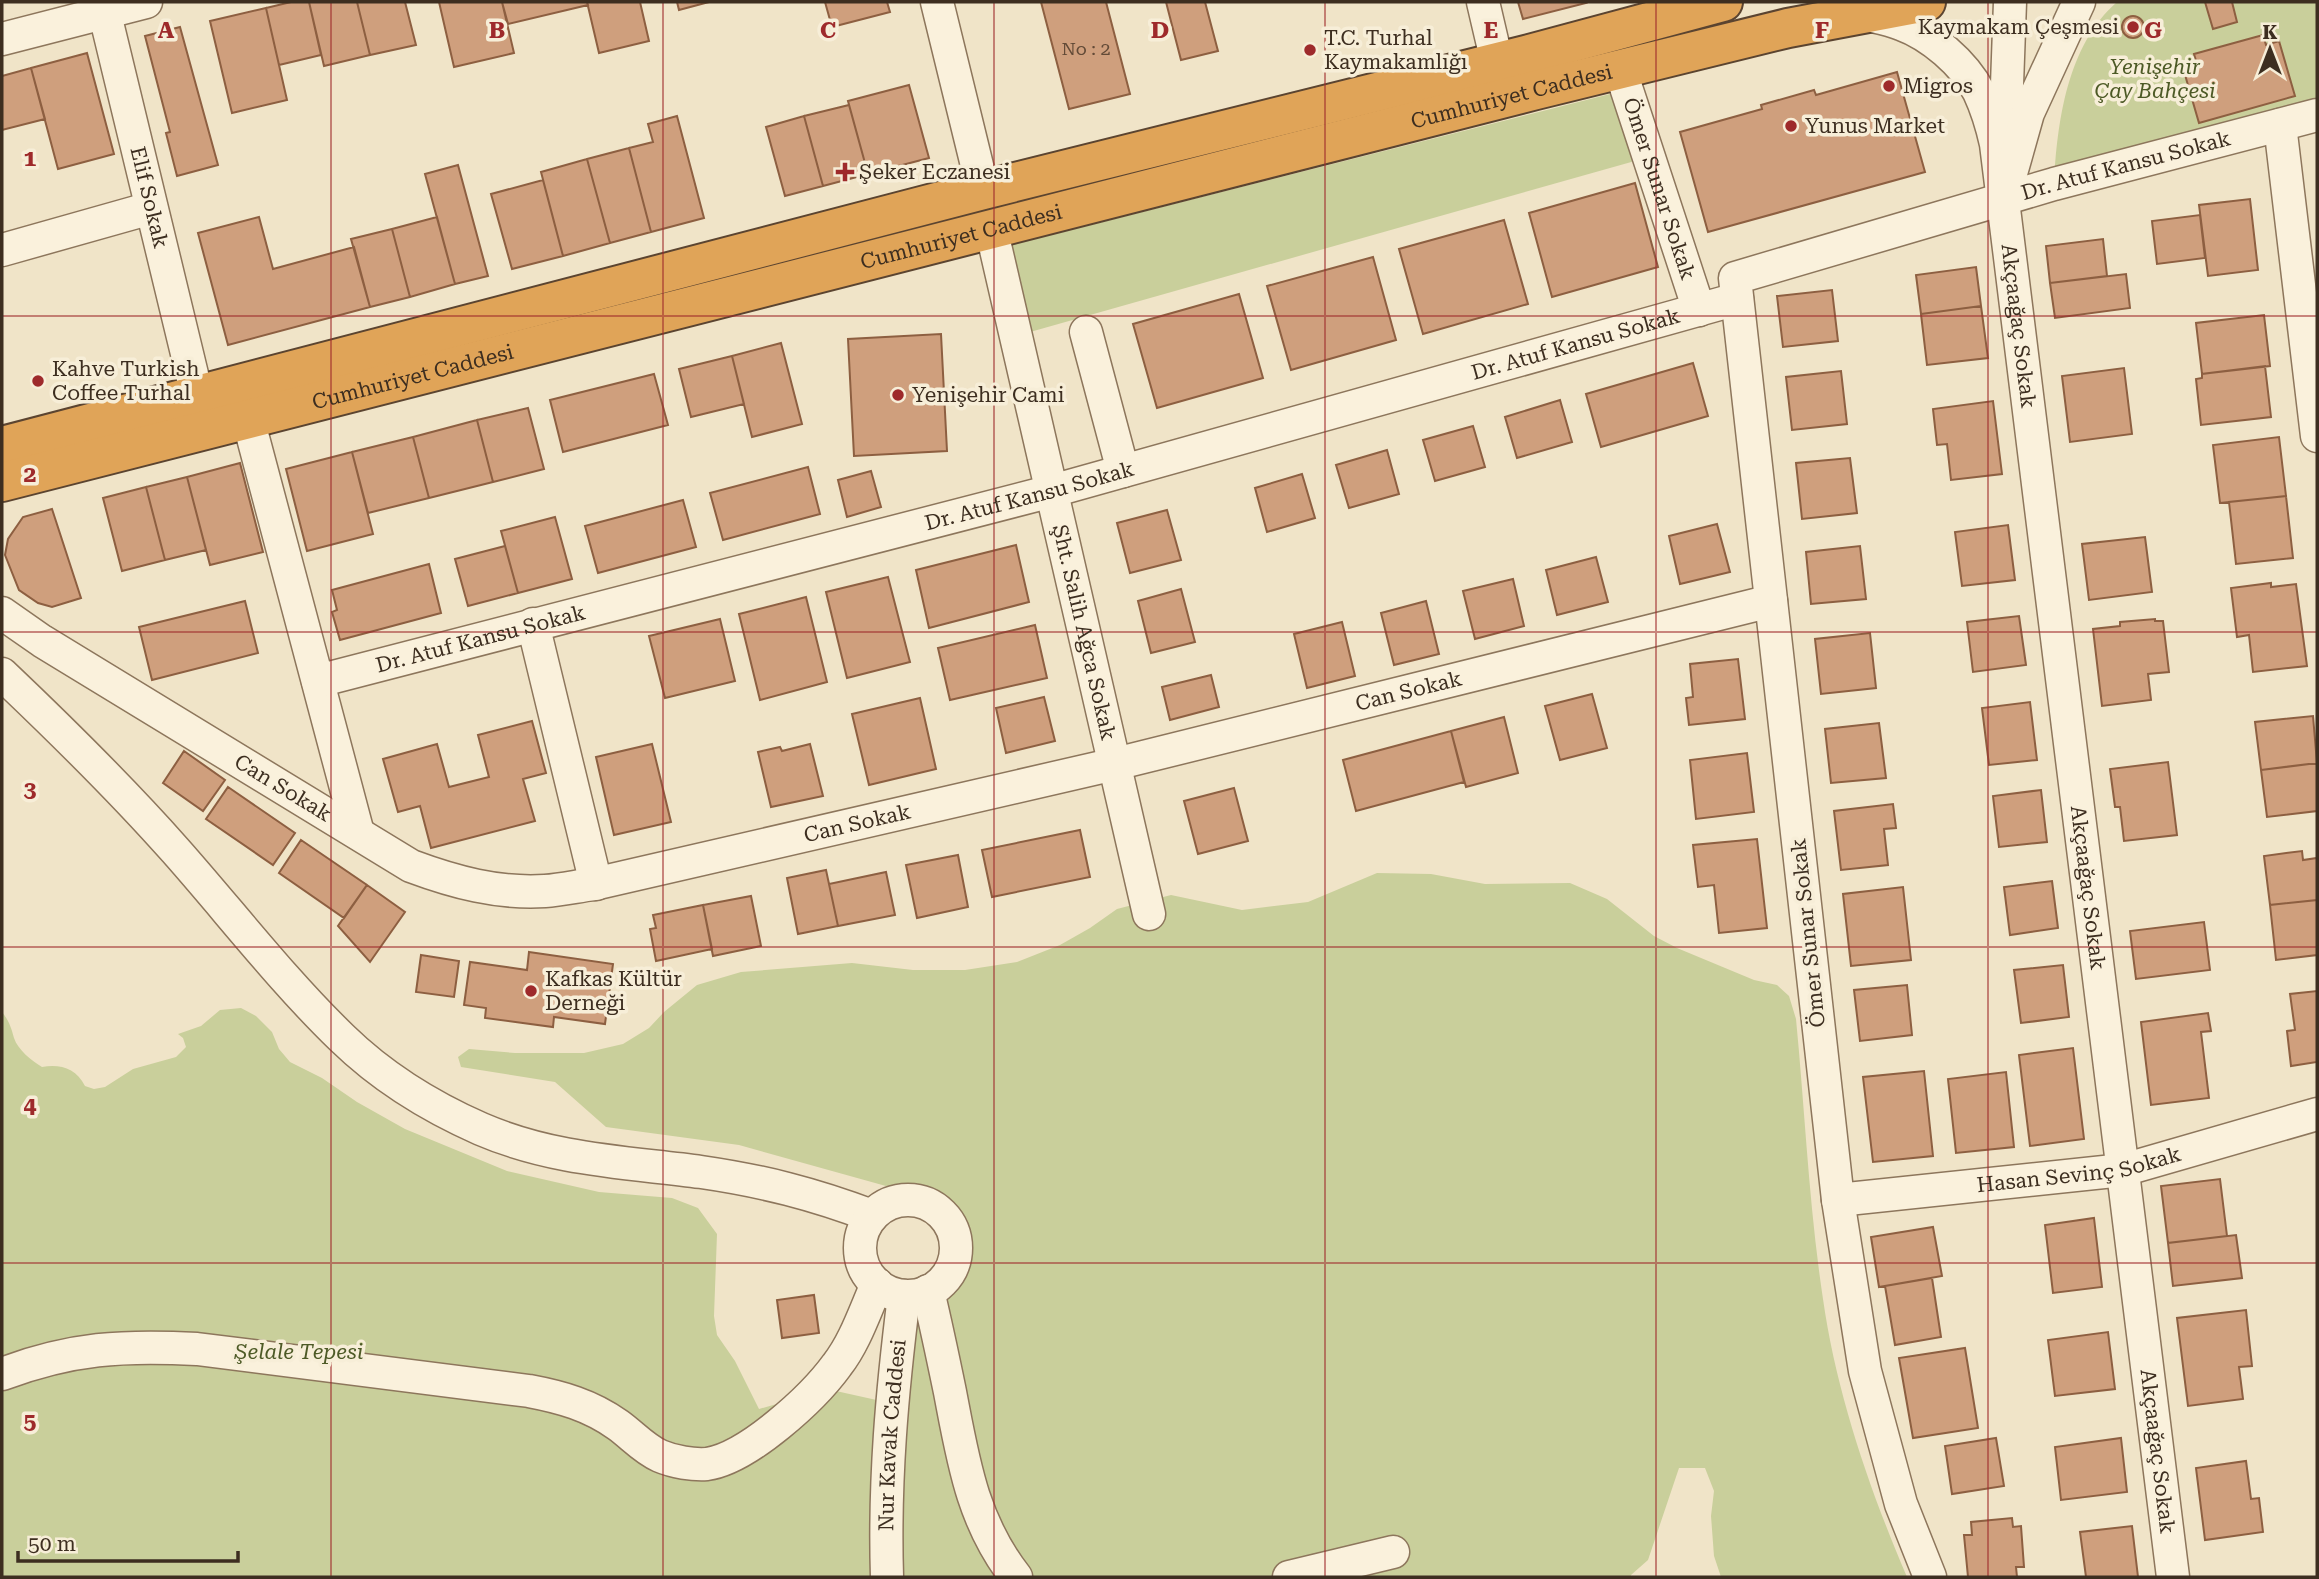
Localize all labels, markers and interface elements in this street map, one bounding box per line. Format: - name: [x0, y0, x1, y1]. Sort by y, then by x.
- north arrow: [2235, 14, 2305, 84]
- place label: Kaymakam Çeşmesi: [1918, 15, 2119, 39]
- text: A: [158, 17, 175, 44]
- text: B: [489, 17, 505, 44]
- text: C: [820, 17, 836, 44]
- text: D: [1151, 17, 1169, 44]
- text: E: [1484, 17, 1498, 44]
- text: F: [1815, 17, 1829, 44]
- text: G: [2144, 17, 2162, 44]
- marker: Kaymakam Çeşmesi: [2125, 19, 2141, 35]
- text: K: [2263, 21, 2278, 44]
- place label: T.C. Turhal Kaymakamlığı: [1324, 26, 1468, 74]
- house number: No : 2: [1061, 38, 1111, 59]
- marker: T.C. Turhal Kaymakamlığı: [1302, 42, 1318, 58]
- park label: Yenişehir Çay Bahçesi: [2094, 55, 2216, 103]
- street label: Cumhuriyet Caddesi: [1408, 60, 1615, 134]
- place label: Migros: [1903, 74, 1973, 98]
- marker: Migros: [1881, 78, 1897, 94]
- street label: Ömer Sunar Sokak: [1618, 94, 1700, 283]
- place label: Yunus Market: [1805, 114, 1945, 138]
- marker: Yunus Market: [1783, 118, 1799, 134]
- street label: Dr. Atuf Kansu Sokak: [2018, 126, 2233, 205]
- street label: Elif Sokak: [125, 144, 173, 251]
- text: 1: [24, 145, 37, 172]
- place label: Şeker Eczanesi: [859, 160, 1010, 184]
- marker: Şeker Eczanesi: [837, 164, 853, 180]
- street label: Cumhuriyet Caddesi: [858, 200, 1065, 274]
- street label: Akçaağaç Sokak: [1996, 242, 2041, 410]
- street label: Dr. Atuf Kansu Sokak: [1469, 304, 1683, 385]
- street label: Cumhuriyet Caddesi: [310, 340, 516, 414]
- place label: Kahve Turkish Coffee Turhal: [52, 357, 200, 405]
- marker: Kahve Turkish Coffee Turhal: [30, 373, 46, 389]
- place label: Yenişehir Cami: [912, 383, 1065, 407]
- marker: Yenişehir Cami: [890, 387, 906, 403]
- street label: Dr. Atuf Kansu Sokak: [922, 457, 1137, 535]
- text: 2: [24, 461, 36, 488]
- street label: Şht. Salih Ağca Sokak: [1048, 522, 1121, 743]
- street label: Dr. Atuf Kansu Sokak: [373, 600, 588, 678]
- street label: Can Sokak: [1353, 666, 1464, 716]
- street label: Can Sokak: [230, 749, 336, 827]
- text: 3: [24, 776, 37, 803]
- street label: Can Sokak: [801, 799, 913, 847]
- street label: Akçaağaç Sokak: [2066, 804, 2110, 971]
- street label: Ömer Sunar Sokak: [1785, 837, 1830, 1029]
- place label: Kafkas Kültür Derneği: [545, 967, 682, 1015]
- marker: Kafkas Kültür Derneği: [523, 983, 539, 999]
- text: 4: [24, 1092, 37, 1119]
- street label: Hasan Sevinç Sokak: [1976, 1142, 2184, 1197]
- street label: Nur Kavak Caddesi: [874, 1338, 911, 1531]
- park label: Şelale Tepesi: [234, 1340, 363, 1364]
- street label: Akçaağaç Sokak: [2135, 1368, 2180, 1535]
- text: 5: [24, 1408, 37, 1435]
- scale bar: [18, 1520, 238, 1564]
- text: 50 m: [28, 1532, 76, 1556]

